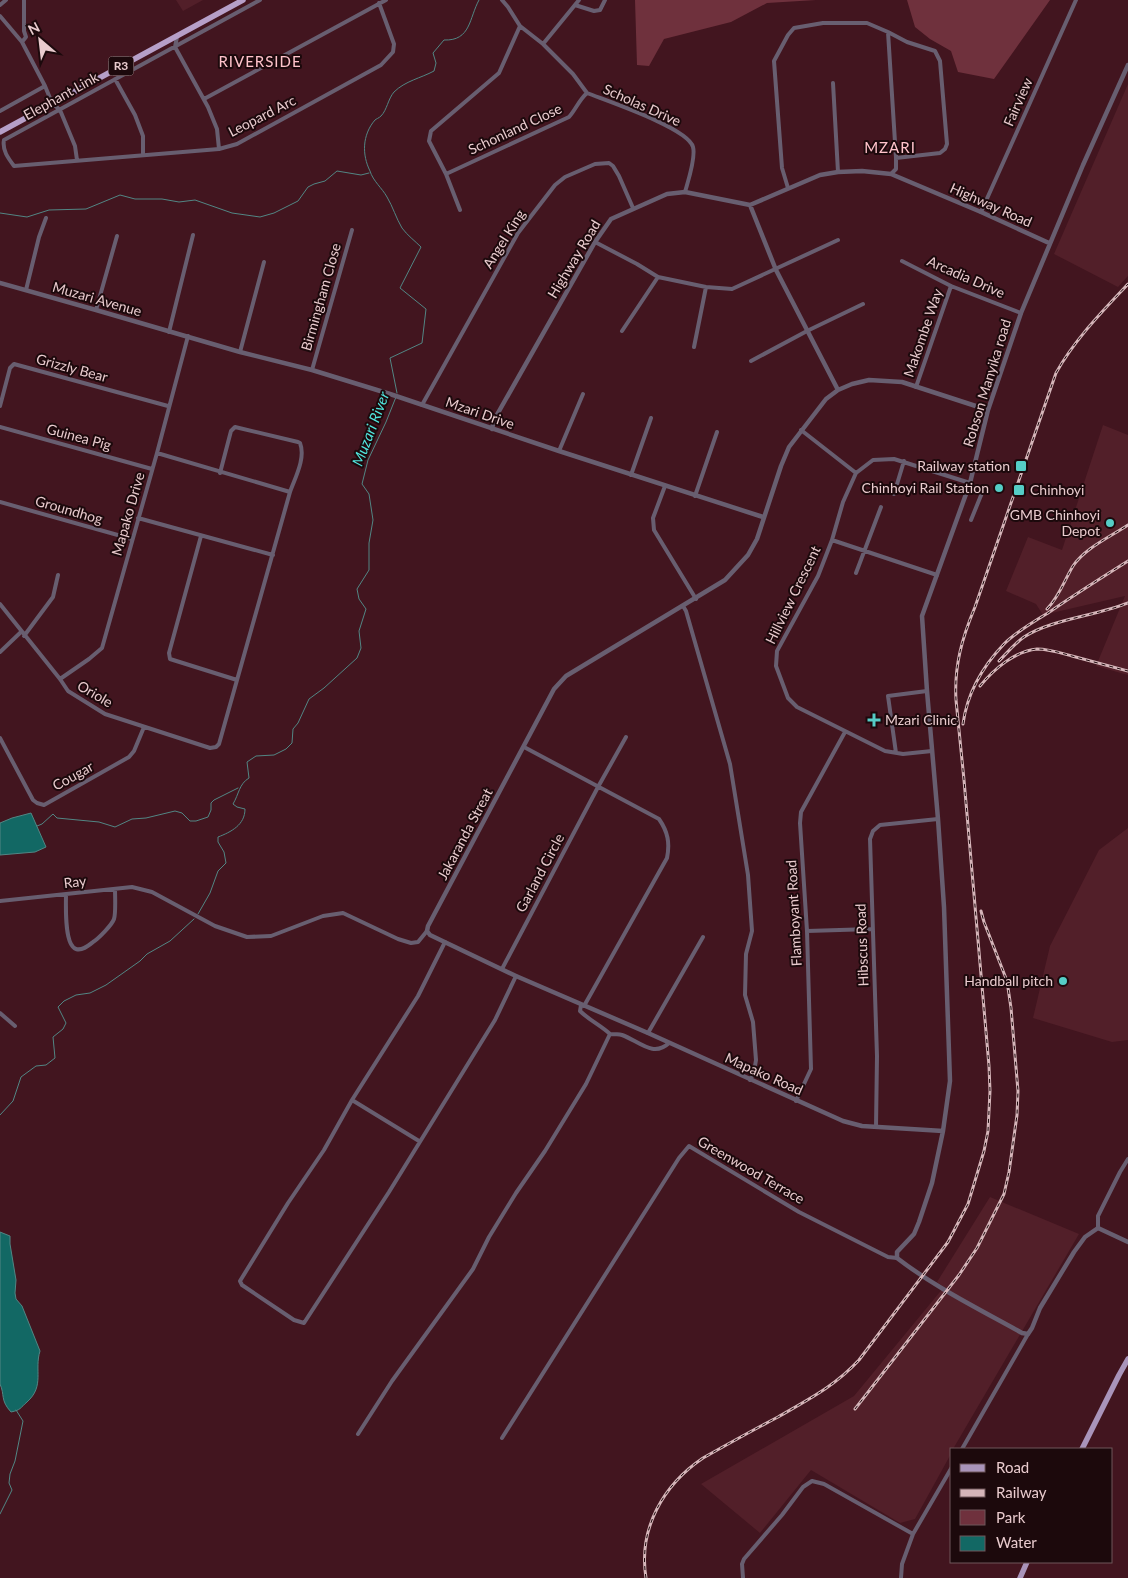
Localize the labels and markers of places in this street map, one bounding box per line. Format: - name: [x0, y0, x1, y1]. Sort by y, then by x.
- place label: Railway station: [917, 457, 1010, 474]
- marker: Railway station: [1014, 459, 1028, 473]
- place label: Chinhoyi Rail Station: [862, 479, 989, 496]
- place label: Chinhoyi: [1030, 481, 1084, 498]
- marker: Chinhoyi Rail Station: [993, 482, 1005, 494]
- marker: Chinhoyi: [1012, 483, 1026, 497]
- place label: GMB Chinhoyi Depot: [1010, 506, 1100, 539]
- marker: GMB Chinhoyi Depot: [1104, 517, 1116, 529]
- place label: Mzari Clinic: [885, 711, 957, 728]
- marker: Mzari Clinic: [867, 713, 881, 727]
- place label: Handball pitch: [964, 972, 1053, 989]
- marker: Handball pitch: [1057, 975, 1069, 987]

